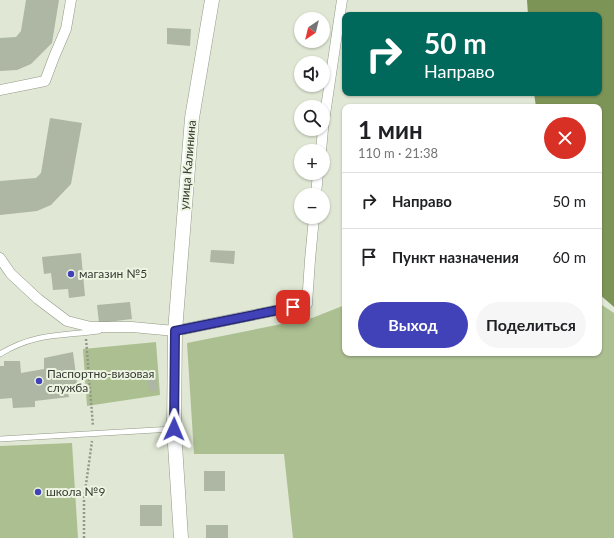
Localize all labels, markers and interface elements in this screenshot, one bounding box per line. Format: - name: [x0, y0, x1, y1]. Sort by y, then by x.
- north arrow: [294, 12, 330, 48]
- map controls: [294, 12, 330, 224]
- text: 50 m: [424, 26, 487, 60]
- icon: right: [358, 28, 410, 80]
- button: sound: [294, 56, 330, 92]
- text: Направо: [424, 60, 495, 82]
- button: search: [294, 100, 330, 136]
- text: 1 мин: [358, 115, 423, 144]
- button: close: [544, 117, 586, 159]
- street label: улица Калинина: [176, 119, 199, 210]
- button: +: [294, 144, 330, 180]
- text: 110 m · 21:38: [358, 145, 438, 161]
- button: −: [294, 188, 330, 224]
- icon: right: [358, 190, 380, 212]
- text: Направо: [392, 192, 452, 210]
- text: 50 m: [552, 192, 586, 210]
- icon: arrive: [358, 246, 380, 268]
- text: Пункт назначения: [392, 248, 519, 266]
- text: 60 m: [552, 248, 586, 266]
- place label: магазин №5: [79, 266, 147, 281]
- marker: магазин №5: [66, 269, 76, 279]
- pin: [276, 290, 310, 324]
- icon: arrive: [282, 296, 304, 318]
- button: Выход: [358, 302, 468, 348]
- button: Поделиться: [476, 302, 586, 348]
- place label: Паспортно-визовая служба: [47, 366, 155, 395]
- marker: Паспортно-визовая служба: [34, 376, 44, 386]
- position arrow: [153, 408, 195, 450]
- place label: школа №9: [46, 484, 105, 499]
- marker: школа №9: [33, 487, 43, 497]

